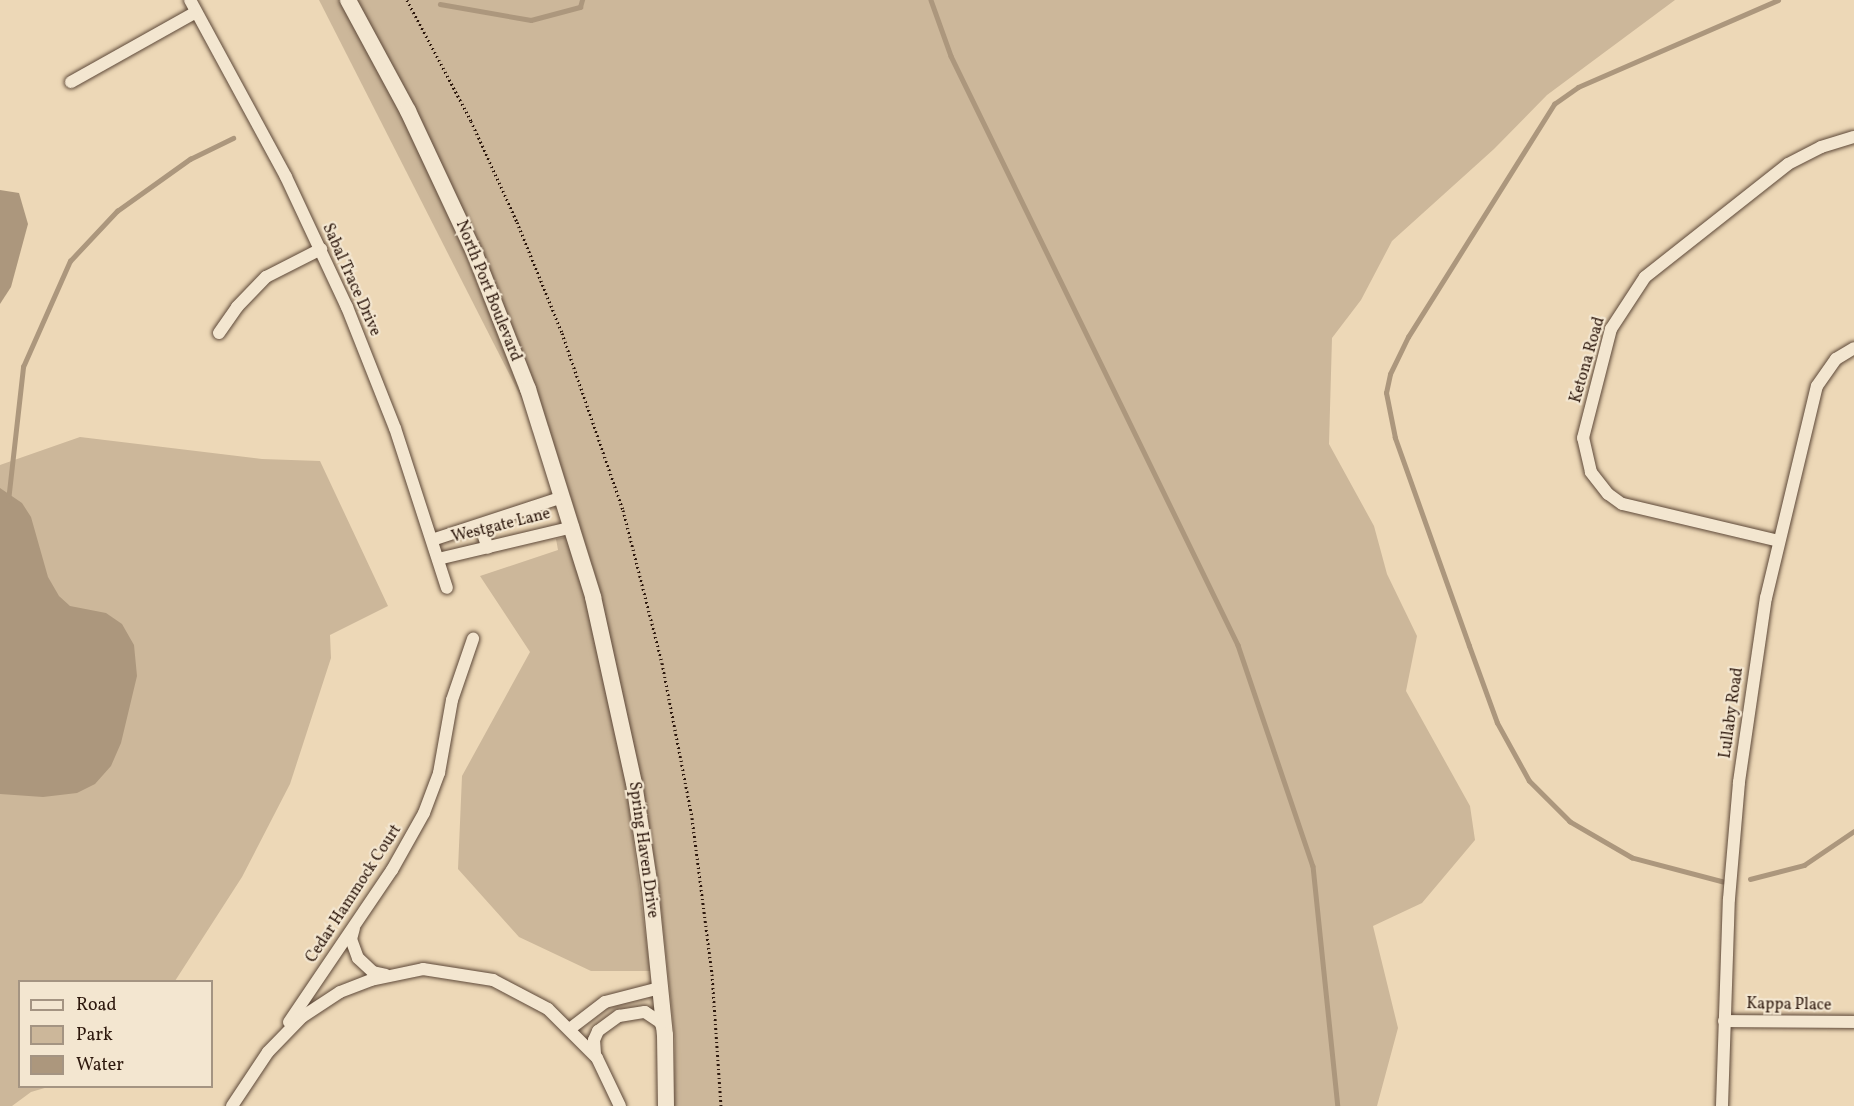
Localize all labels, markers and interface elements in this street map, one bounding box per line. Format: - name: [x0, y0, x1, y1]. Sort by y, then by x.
- street label: North Port Boulevard: [451, 218, 525, 364]
- street label: Sabal Trace Drive: [317, 220, 385, 340]
- street label: Ketona Road: [1567, 315, 1609, 405]
- street label: Westgate Lane: [450, 504, 552, 548]
- street label: Lullaby Road: [1716, 666, 1748, 760]
- street label: Spring Haven Drive: [624, 780, 662, 920]
- street label: Cedar Hammock Court: [302, 821, 406, 967]
- legend: [18, 980, 213, 1088]
- text: Road: [76, 993, 117, 1018]
- street label: Kappa Place: [1746, 995, 1832, 1015]
- text: Park: [76, 1023, 113, 1048]
- text: Water: [76, 1053, 124, 1078]

